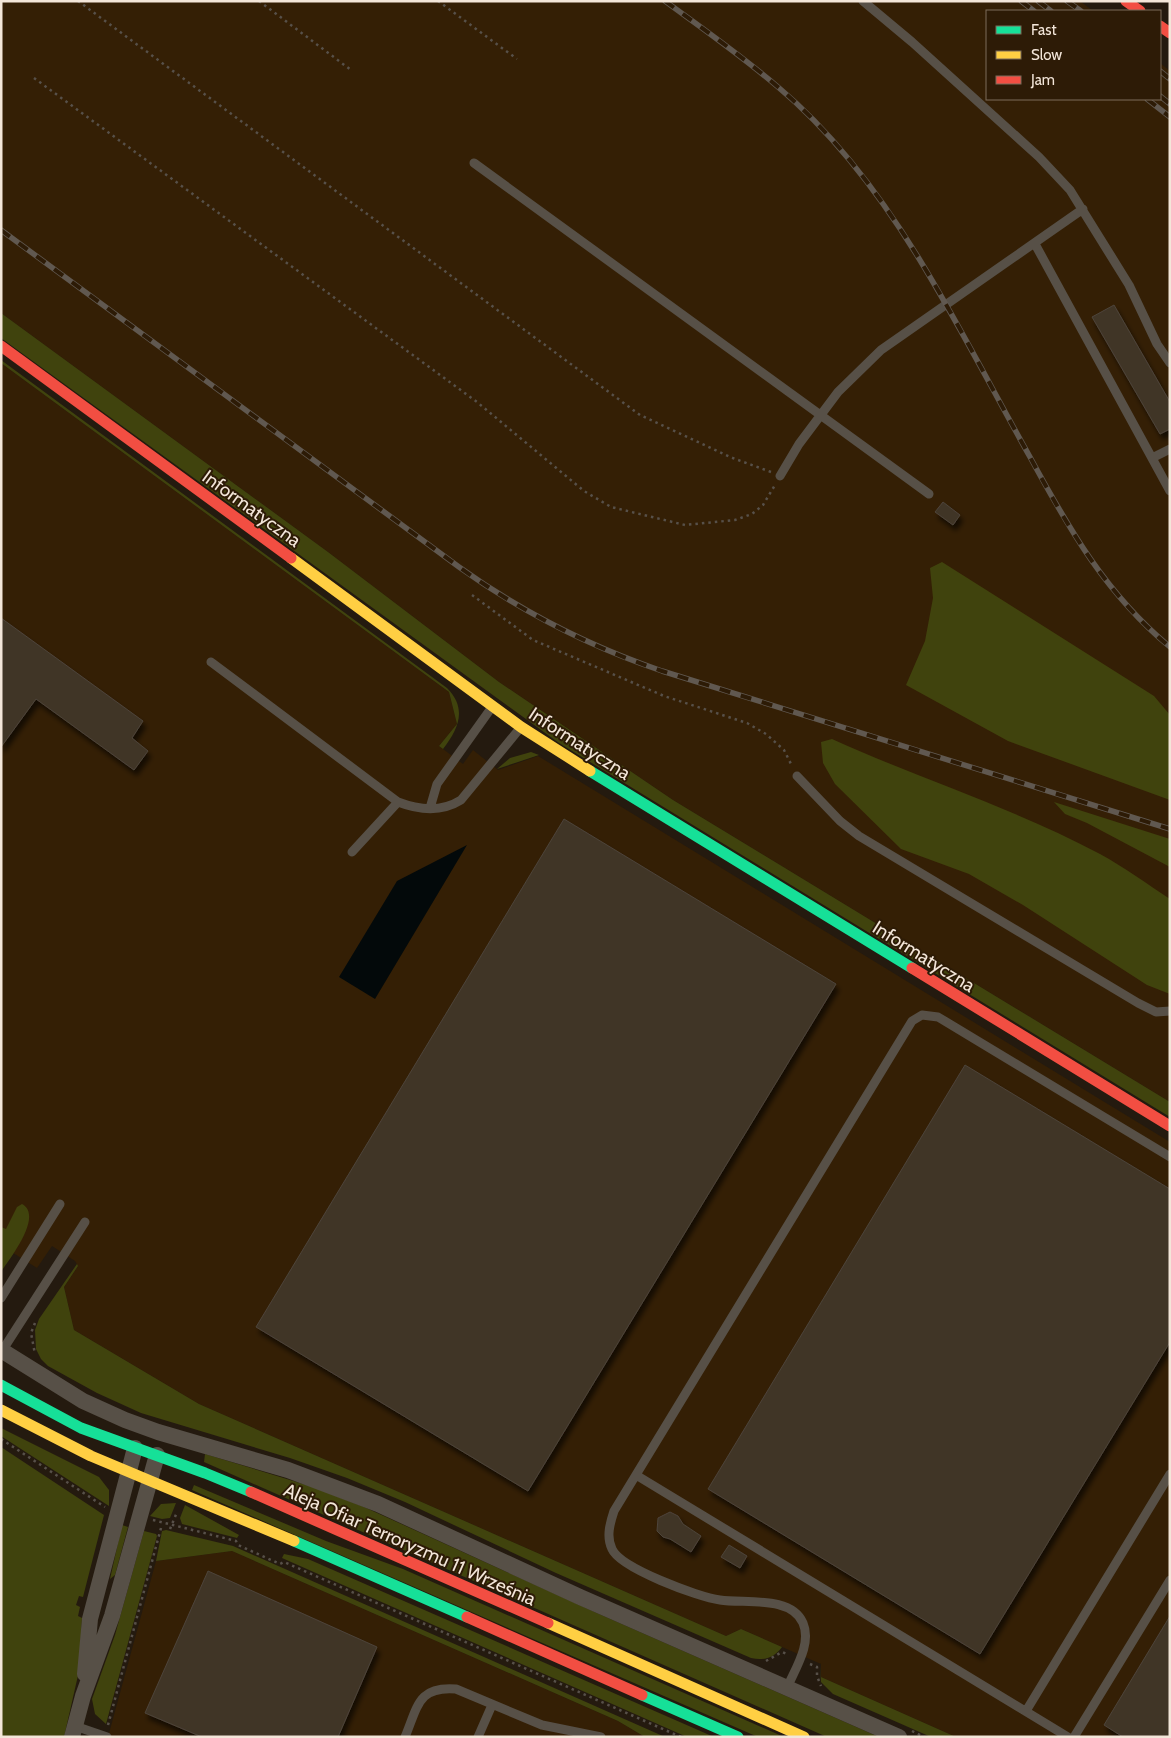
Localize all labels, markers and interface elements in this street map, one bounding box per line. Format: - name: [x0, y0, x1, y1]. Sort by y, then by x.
- legend: [986, 10, 1161, 100]
- text: Fast: [1031, 21, 1056, 39]
- text: Slow: [1031, 46, 1062, 64]
- text: Jam: [1030, 71, 1055, 89]
- street label: Informatyczna: [198, 465, 306, 552]
- street label: Informatyczna: [525, 702, 635, 785]
- street label: Informatyczna: [868, 916, 979, 997]
- street label: Aleja Ofiar Terroryzmu 11 Września: [280, 1478, 539, 1611]

